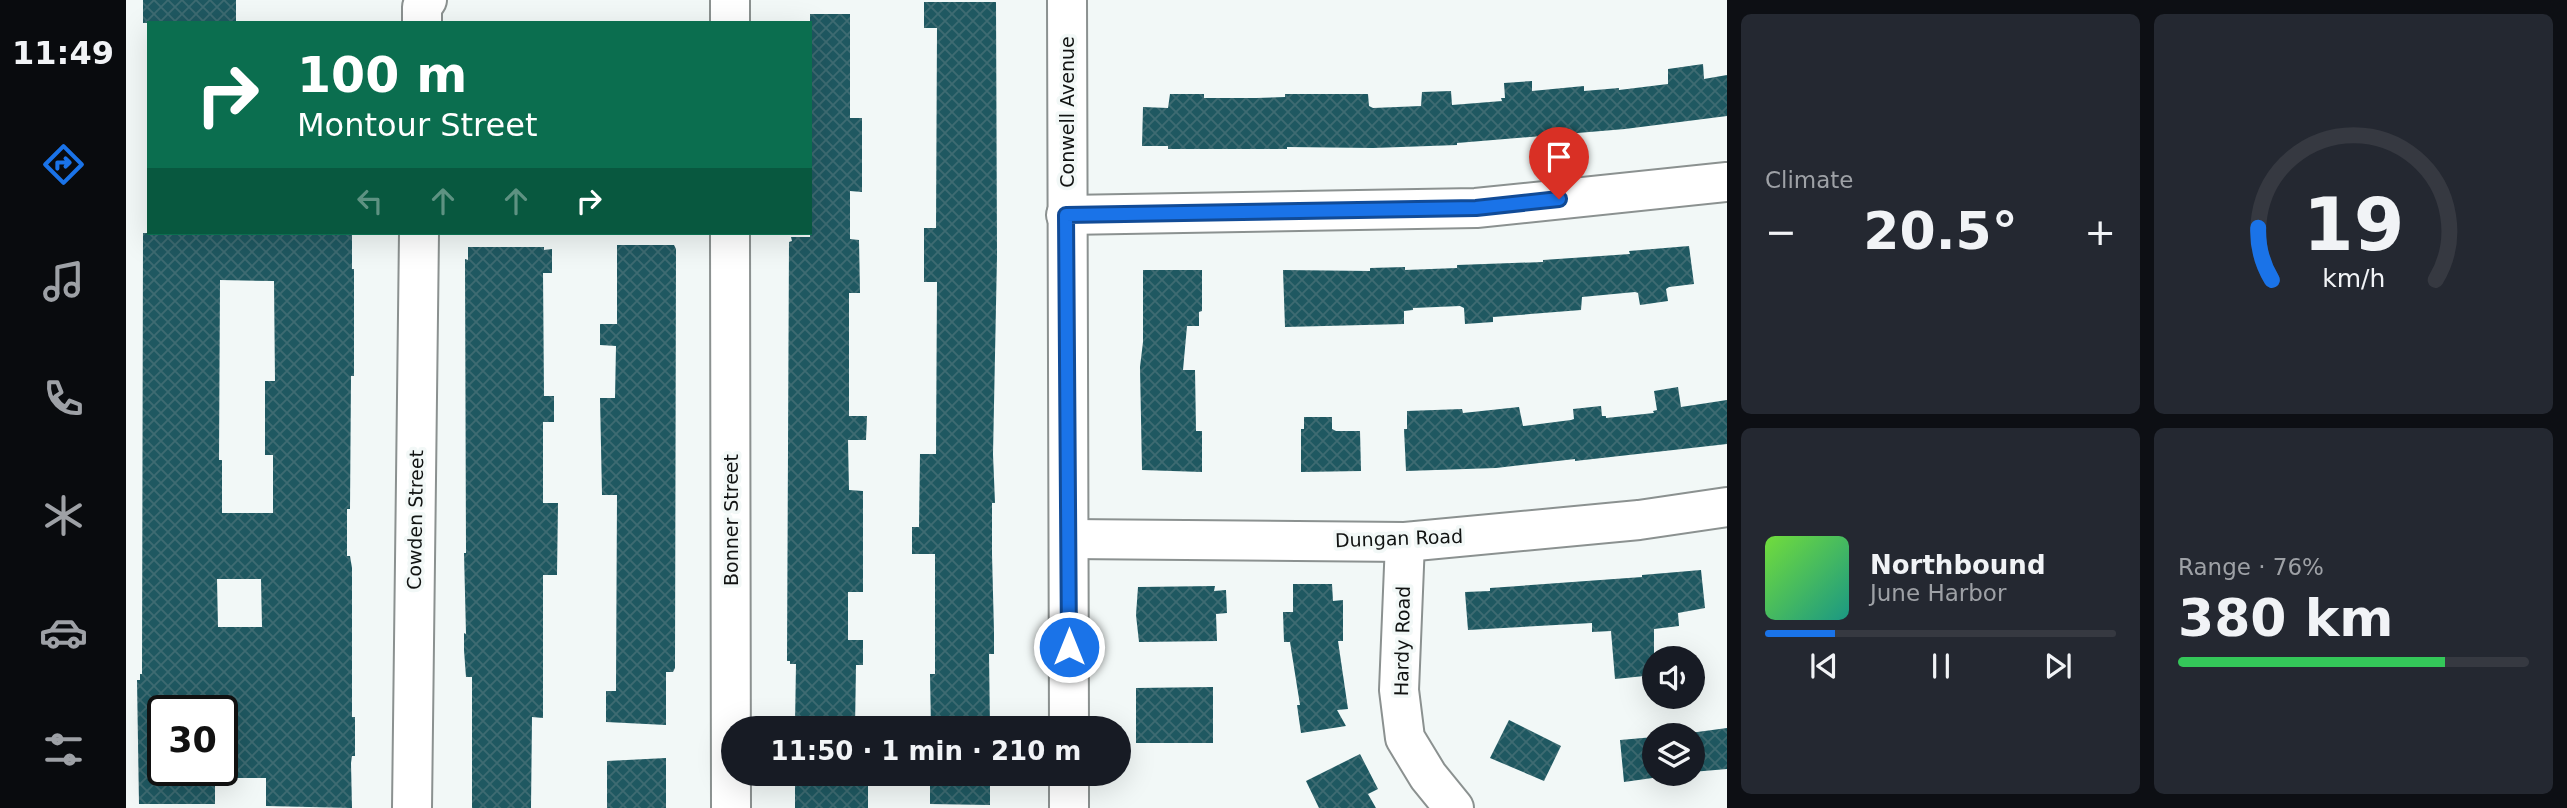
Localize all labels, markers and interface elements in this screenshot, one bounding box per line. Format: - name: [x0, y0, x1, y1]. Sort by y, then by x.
- text: 11:49: [12, 34, 114, 72]
- street label: Conwell Avenue: [1056, 36, 1078, 188]
- text: 100 m: [297, 47, 467, 104]
- icon: right: [182, 49, 273, 140]
- text: Montour Street: [297, 106, 537, 144]
- pin: [1529, 127, 1589, 199]
- icon: arrive: [1540, 138, 1578, 176]
- icon: directions: [39, 140, 88, 189]
- text: Climate: [1765, 167, 1854, 193]
- icon: left: [351, 182, 389, 220]
- icon: ahead: [424, 182, 462, 220]
- icon: ahead: [497, 182, 535, 220]
- icon: right: [570, 182, 608, 220]
- text: 19: [2303, 182, 2404, 267]
- text: 20.5°: [1863, 201, 2018, 261]
- text: −: [1765, 210, 1797, 254]
- text: +: [2084, 210, 2116, 254]
- icon: music: [39, 257, 88, 306]
- text: km/h: [2322, 264, 2385, 293]
- icon: phone: [39, 374, 88, 423]
- street label: Cowden Street: [403, 450, 427, 590]
- street label: Bonner Street: [720, 454, 742, 586]
- icon: climate: [39, 491, 88, 540]
- street label: Dungan Road: [1335, 525, 1463, 551]
- text: Northbound: [1870, 550, 2046, 580]
- text: Range · 76%: [2178, 554, 2324, 580]
- text: June Harbor: [1870, 580, 2006, 606]
- street label: Hardy Road: [1390, 586, 1414, 696]
- text: 380 km: [2178, 588, 2393, 648]
- icon: car: [39, 608, 88, 657]
- position arrow: [1032, 610, 1106, 684]
- map controls: [1642, 646, 1705, 786]
- button: sound: [1642, 646, 1705, 709]
- icon: previous: [1805, 647, 1843, 685]
- icon: pause: [1922, 647, 1960, 685]
- icon: next: [2039, 647, 2077, 685]
- speed limit sign: 30: [147, 695, 238, 786]
- button: layers: [1642, 723, 1705, 786]
- icon: filters: [39, 725, 88, 774]
- text: 11:50 · 1 min · 210 m: [771, 736, 1081, 766]

